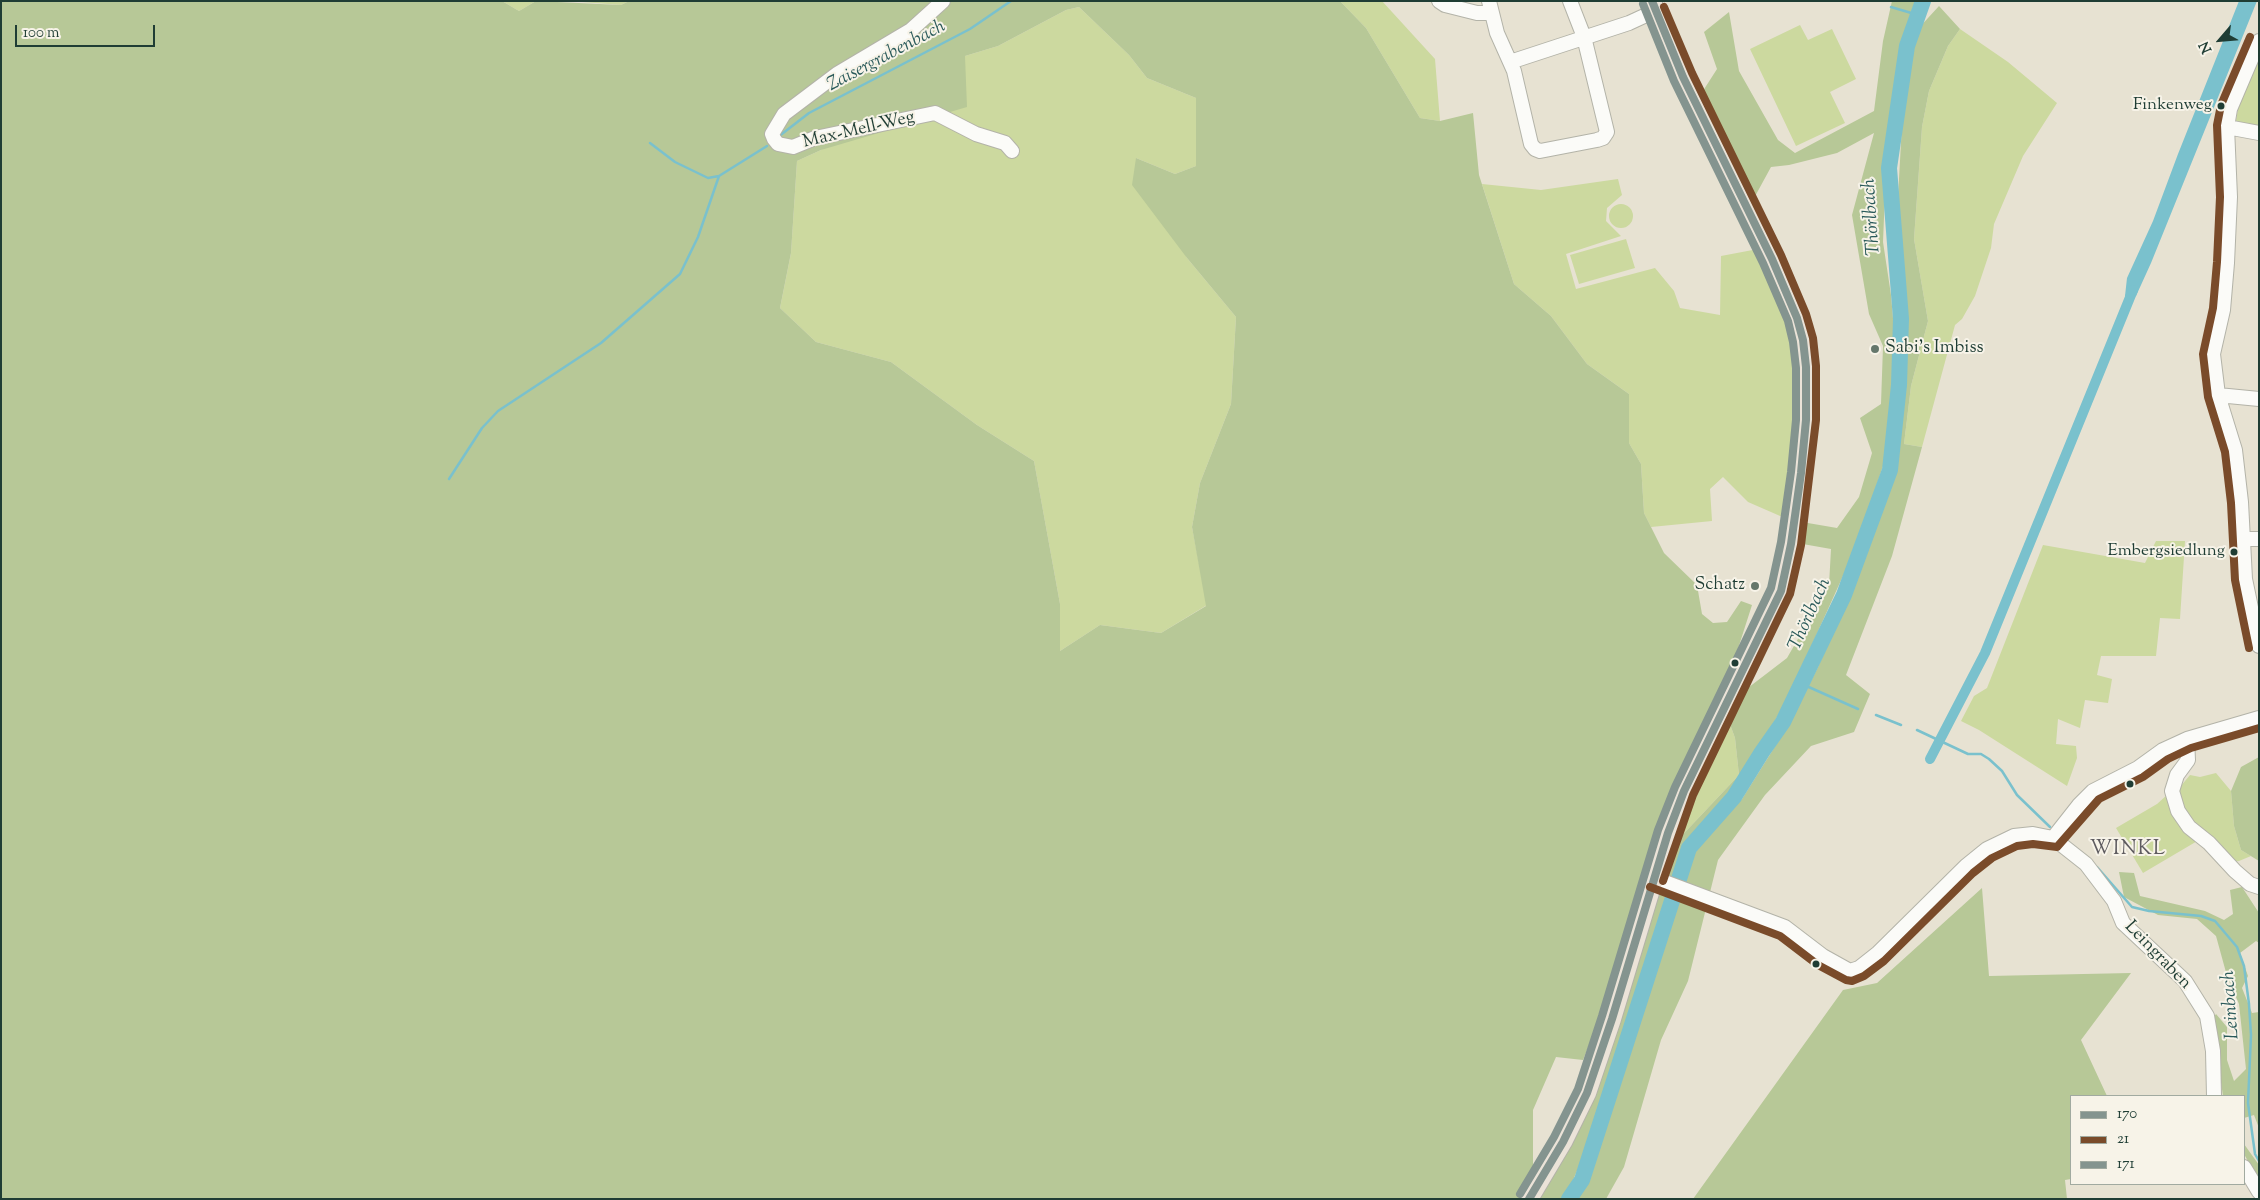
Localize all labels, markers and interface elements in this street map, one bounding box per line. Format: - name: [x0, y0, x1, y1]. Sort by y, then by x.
- scale bar: [18, 15, 158, 47]
- north arrow: [2195, 15, 2245, 65]
- water label: Zaisergrabenbach: [824, 16, 950, 98]
- text: 100 m: [23, 23, 59, 44]
- text: N: [2195, 37, 2218, 56]
- place label: Finkenweg: [2133, 96, 2212, 116]
- marker: Finkenweg: [2216, 101, 2226, 111]
- street label: Max-Mell-Weg: [801, 108, 917, 154]
- water label: Thörlbach: [1859, 178, 1887, 256]
- place label: Sabi's Imbiss: [1885, 338, 1984, 360]
- marker: Sabi's Imbiss: [1869, 343, 1881, 355]
- place label: Embergsiedlung: [2107, 542, 2225, 562]
- marker: Embergsiedlung: [2229, 547, 2239, 557]
- place label: Schatz: [1695, 575, 1745, 597]
- water label: Thörlbach: [1785, 575, 1837, 655]
- marker: Schatz: [1749, 580, 1761, 592]
- unlabelled marker: [1730, 658, 1740, 668]
- unlabelled marker: [2125, 779, 2135, 789]
- district label: WINKL: [2089, 839, 2167, 863]
- street label: Leingraben: [2119, 917, 2195, 995]
- unlabelled marker: [1811, 959, 1821, 969]
- water label: Leinbach: [2218, 970, 2246, 1040]
- legend: [2070, 1095, 2245, 1185]
- text: 170: [2117, 1104, 2137, 1125]
- text: 21: [2117, 1129, 2129, 1150]
- text: 171: [2117, 1154, 2135, 1175]

